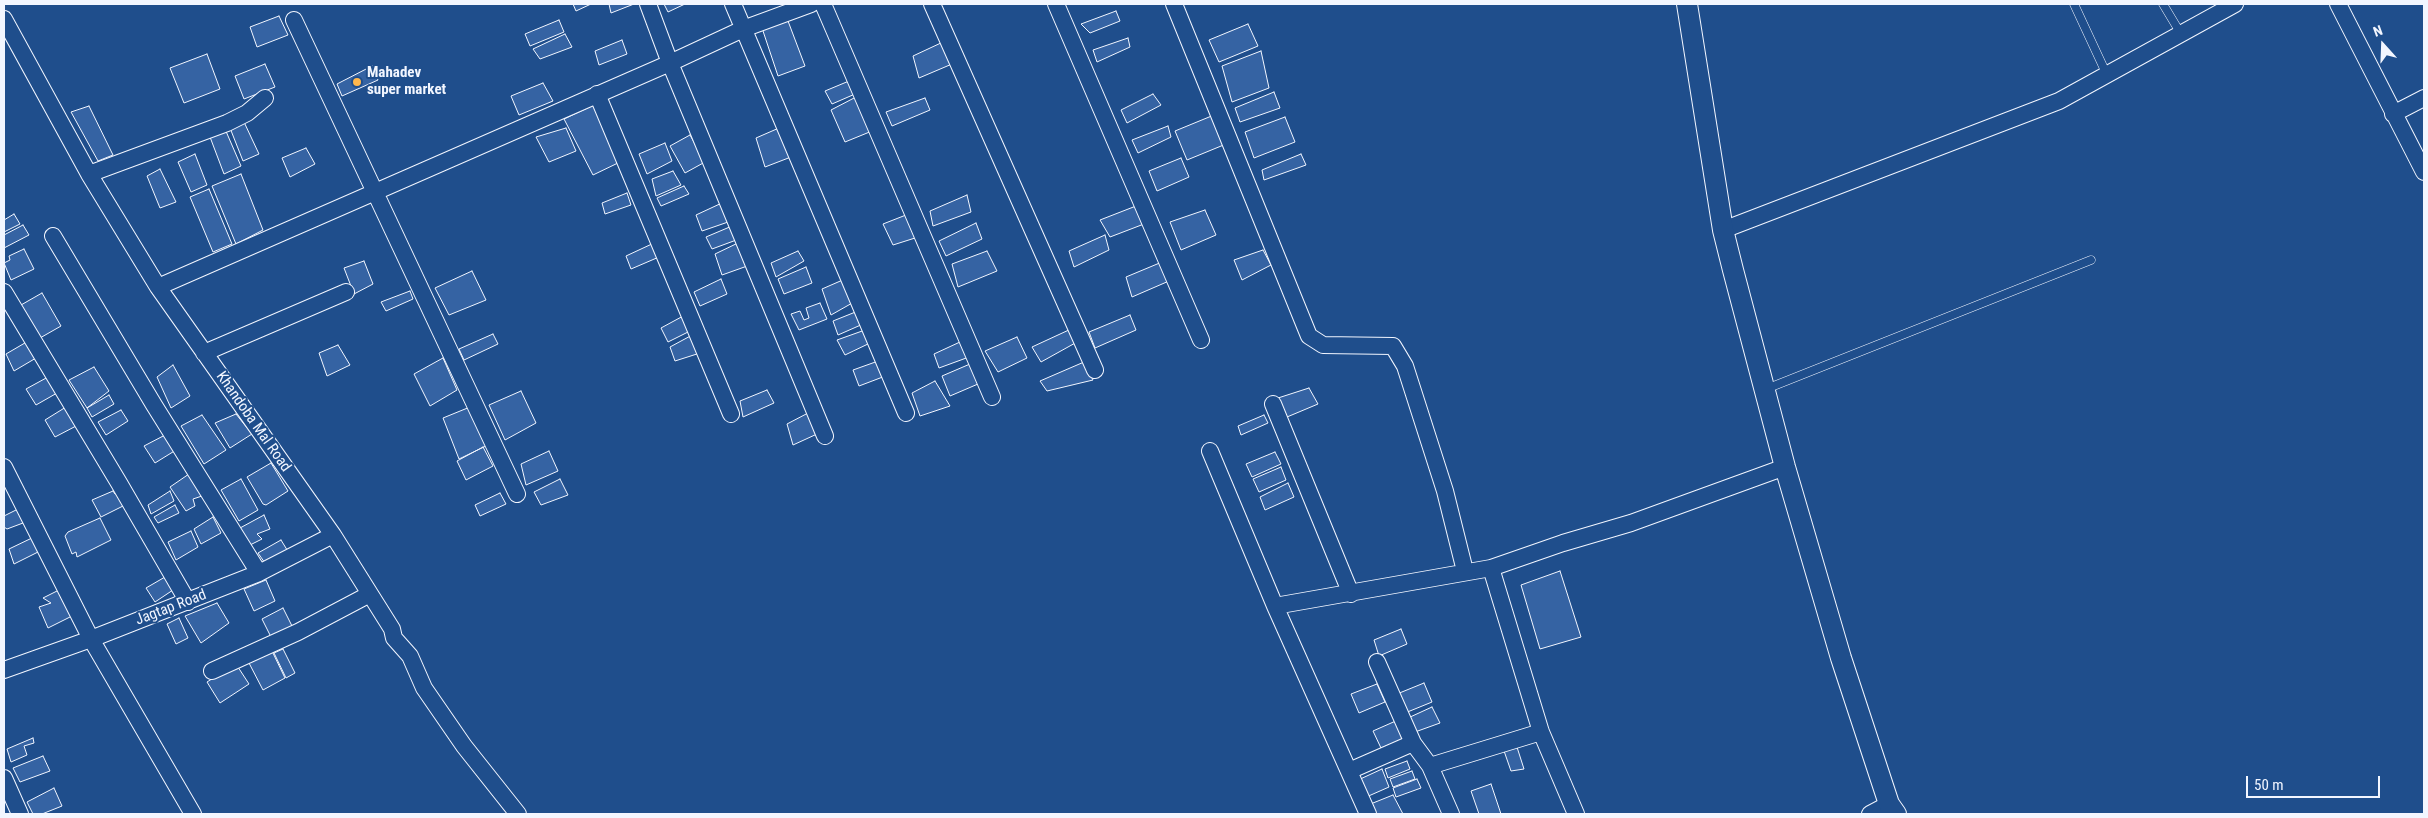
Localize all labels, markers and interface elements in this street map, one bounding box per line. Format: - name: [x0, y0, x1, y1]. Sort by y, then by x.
- north arrow: [2358, 20, 2408, 70]
- text: N: [2371, 22, 2385, 40]
- place label: Mahadev super market: [367, 64, 446, 99]
- marker: Mahadev super market: [351, 76, 363, 88]
- street label: Khandoba Mal Road: [212, 368, 294, 476]
- street label: Jagtap Road: [133, 586, 209, 630]
- scale bar: [2248, 766, 2382, 798]
- text: 50 m: [2254, 776, 2284, 794]

